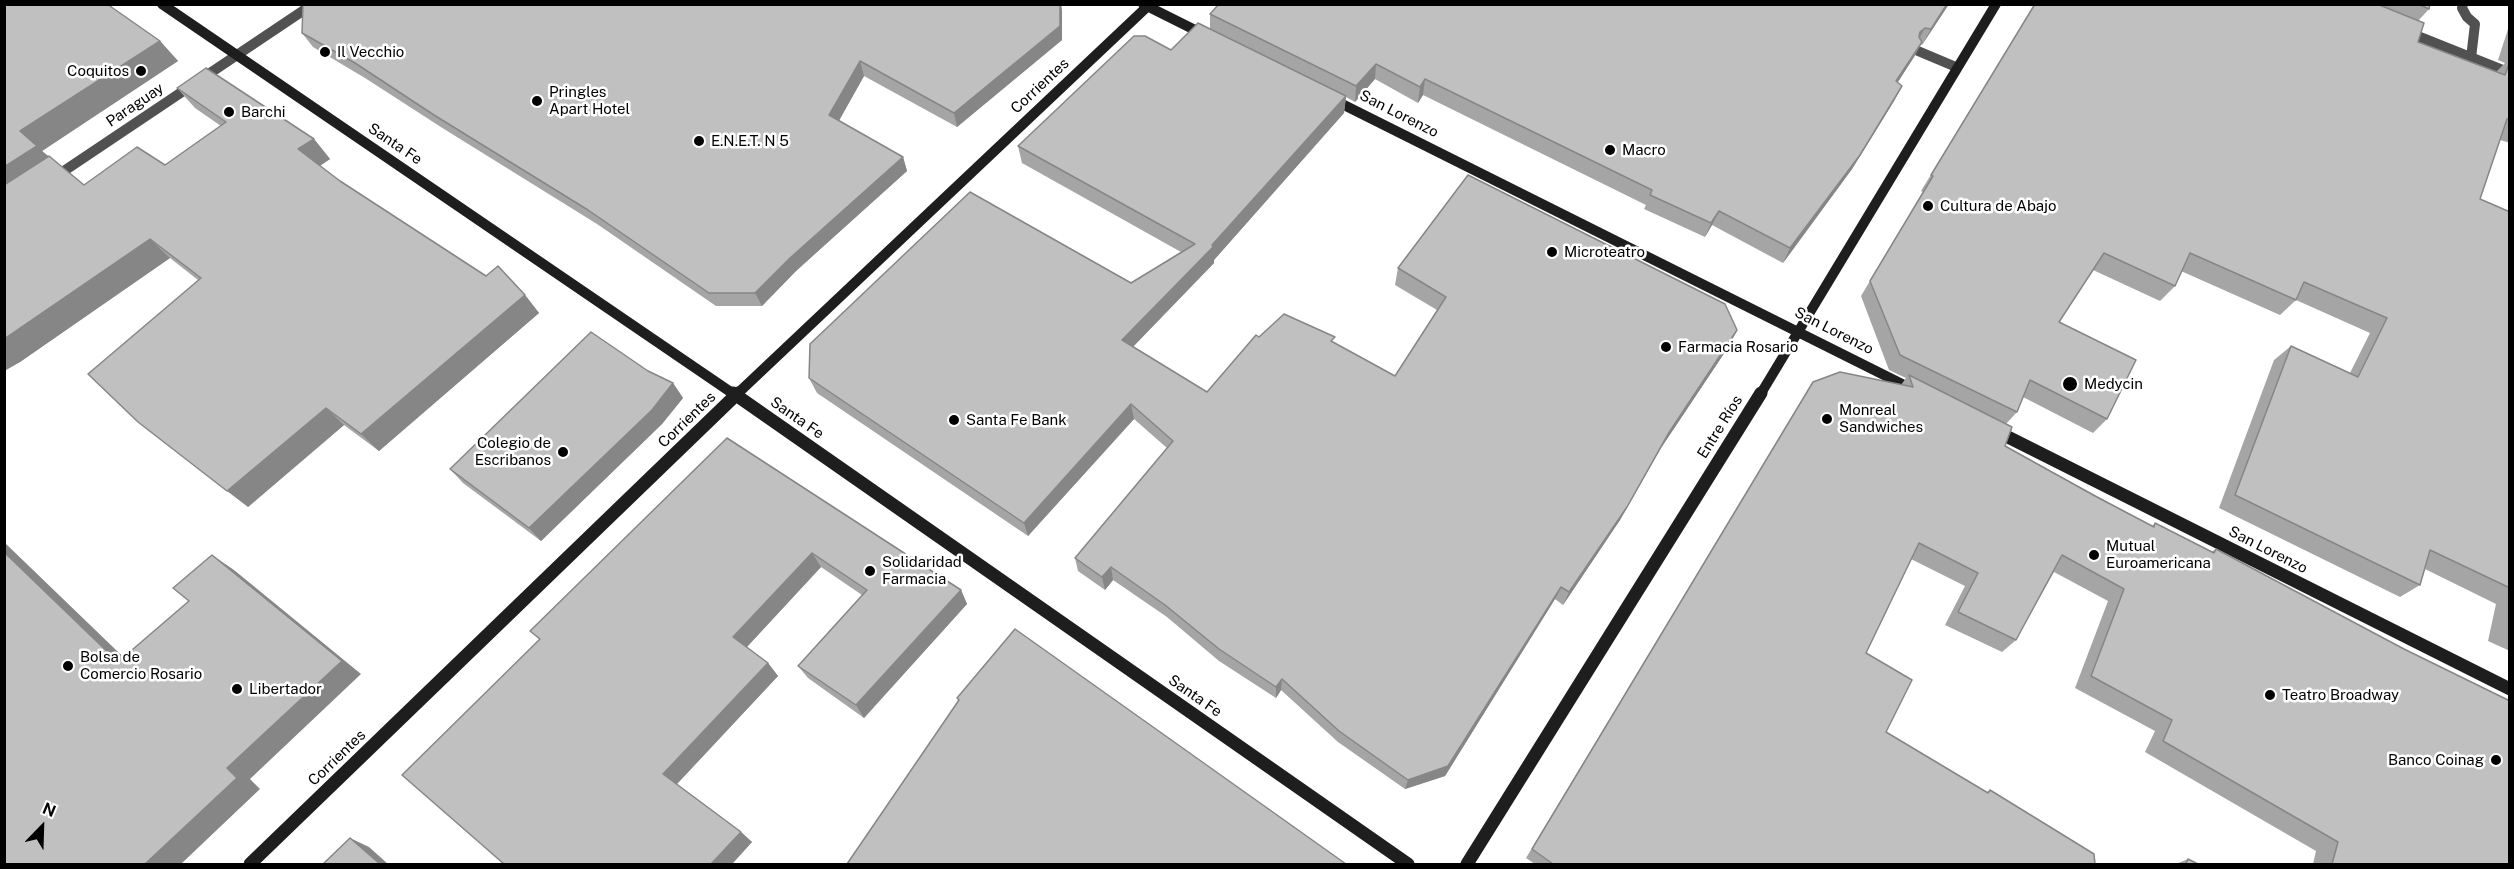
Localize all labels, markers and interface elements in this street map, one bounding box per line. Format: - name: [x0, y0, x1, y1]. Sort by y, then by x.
- place label: Il Vecchio: [337, 43, 404, 61]
- marker: Il Vecchio: [318, 45, 332, 59]
- street label: Corrientes: [1007, 55, 1073, 117]
- place label: Coquitos: [67, 62, 129, 80]
- marker: Coquitos: [134, 64, 148, 78]
- street label: Paraguay: [103, 79, 167, 131]
- place label: Pringles Apart Hotel: [549, 83, 630, 118]
- street label: San Lorenzo: [1357, 86, 1441, 142]
- marker: Pringles Apart Hotel: [530, 94, 544, 108]
- place label: Barchi: [241, 103, 286, 121]
- marker: Barchi: [222, 105, 236, 119]
- street label: Santa Fe: [364, 119, 426, 169]
- place label: E.N.E.T. N 5: [711, 132, 789, 150]
- marker: E.N.E.T. N 5: [692, 134, 706, 148]
- place label: Macro: [1622, 141, 1666, 159]
- marker: Macro: [1603, 143, 1617, 157]
- place label: Cultura de Abajo: [1940, 197, 2057, 215]
- marker: Cultura de Abajo: [1921, 199, 1935, 213]
- place label: Microteatro: [1564, 243, 1645, 261]
- marker: Microteatro: [1545, 245, 1559, 259]
- street label: San Lorenzo: [1792, 303, 1876, 359]
- place label: Farmacia Rosario: [1678, 338, 1798, 356]
- marker: Farmacia Rosario: [1659, 340, 1673, 354]
- marker: Medycin: [2061, 375, 2079, 393]
- place label: Medycin: [2084, 375, 2143, 393]
- street label: Corrientes: [655, 388, 719, 452]
- street label: Entre Ríos: [1694, 392, 1746, 462]
- street label: Santa Fe: [767, 393, 827, 443]
- place label: Monreal Sandwiches: [1839, 401, 1923, 436]
- place label: Santa Fe Bank: [966, 411, 1067, 429]
- marker: Monreal Sandwiches: [1820, 412, 1834, 426]
- marker: Santa Fe Bank: [947, 413, 961, 427]
- place label: Colegio de Escribanos: [475, 434, 551, 469]
- marker: Colegio de Escribanos: [556, 445, 570, 459]
- street label: San Lorenzo: [2226, 522, 2310, 578]
- place label: Mutual Euroamericana: [2106, 537, 2211, 572]
- marker: Mutual Euroamericana: [2087, 548, 2101, 562]
- place label: Solidaridad Farmacia: [882, 553, 962, 588]
- marker: Solidaridad Farmacia: [863, 564, 877, 578]
- place label: Bolsa de Comercio Rosario: [80, 648, 202, 683]
- marker: Bolsa de Comercio Rosario: [61, 659, 75, 673]
- street label: Santa Fe: [1165, 671, 1225, 721]
- place label: Libertador: [249, 680, 322, 698]
- marker: Libertador: [230, 682, 244, 696]
- place label: Teatro Broadway: [2282, 686, 2399, 704]
- marker: Teatro Broadway: [2263, 688, 2277, 702]
- street label: Corrientes: [305, 726, 369, 790]
- place label: Banco Coinag: [2388, 751, 2484, 769]
- marker: Banco Coinag: [2489, 753, 2503, 767]
- north arrow: [12, 797, 72, 857]
- text: N: [40, 799, 59, 821]

